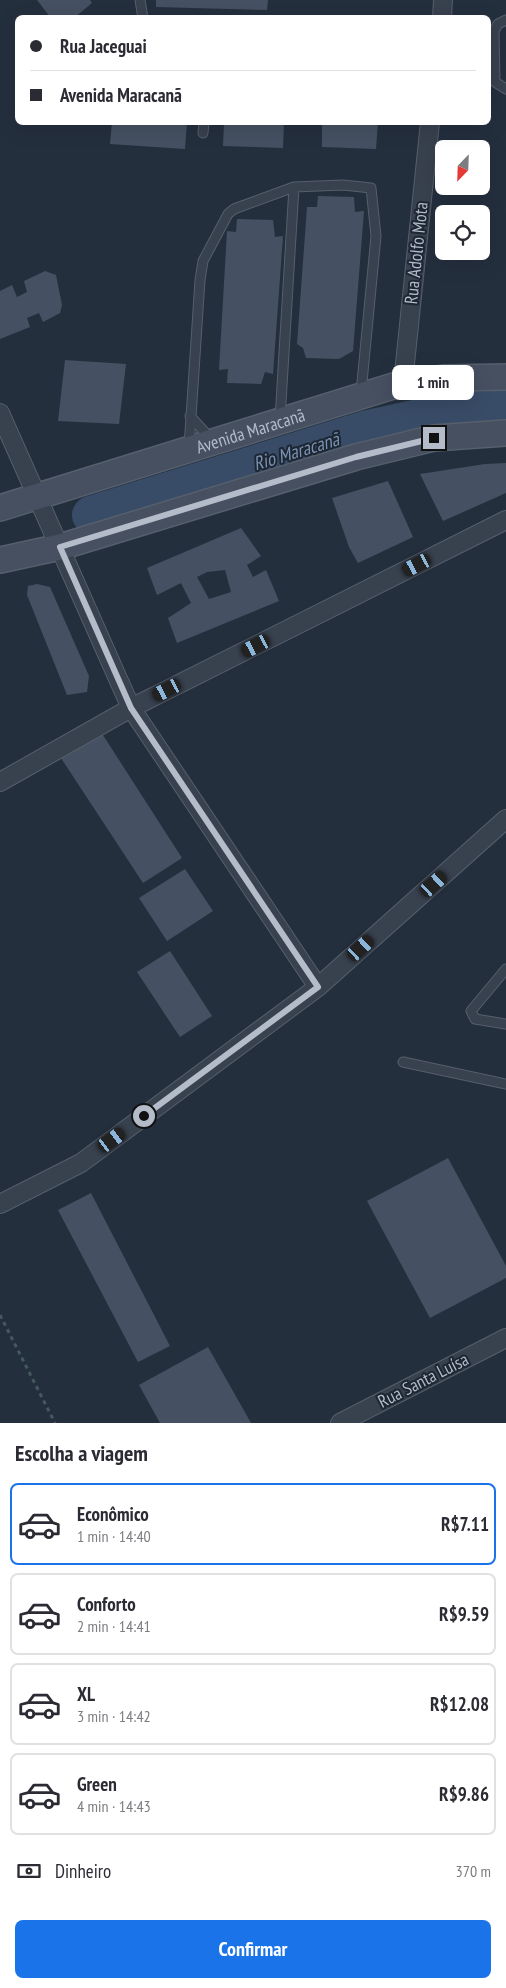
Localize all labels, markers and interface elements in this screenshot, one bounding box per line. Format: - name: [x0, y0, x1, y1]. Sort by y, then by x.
- text: Rua Jaceguai: [60, 34, 147, 58]
- text: Avenida Maracanã: [60, 83, 182, 107]
- north arrow: [435, 140, 490, 195]
- map controls: [435, 140, 490, 260]
- street label: Rua Adolfo Mota: [399, 201, 433, 305]
- button: locate: [435, 205, 490, 260]
- callout: 1 min: [393, 366, 475, 400]
- text: 1 min: [417, 372, 449, 392]
- street label: Avenida Maracanã: [193, 403, 307, 458]
- water label: Rio Maracanã: [250, 426, 344, 475]
- route end: [423, 427, 445, 449]
- car: [400, 552, 433, 578]
- car: [239, 633, 272, 659]
- car: [150, 677, 183, 703]
- car: [417, 868, 450, 900]
- car: [344, 932, 377, 964]
- route start: [133, 1105, 155, 1127]
- car: [95, 1125, 128, 1155]
- street label: Rua Santa Luísa: [374, 1347, 472, 1413]
- text: Escolha a viagem: [15, 1439, 148, 1467]
- icon: car: [17, 1502, 62, 1547]
- text: Econômico: [77, 1502, 149, 1526]
- text: R$7.11: [441, 1512, 489, 1536]
- text: 1 min · 14:40: [77, 1526, 151, 1546]
- icon: car: [17, 1592, 62, 1637]
- text: Conforto: [77, 1592, 136, 1616]
- text: R$9.59: [439, 1602, 489, 1626]
- text: 2 min · 14:41: [77, 1616, 151, 1636]
- icon: car: [17, 1682, 62, 1727]
- text: XL: [77, 1682, 95, 1706]
- text: R$12.08: [430, 1692, 489, 1716]
- text: 3 min · 14:42: [77, 1706, 151, 1726]
- icon: car: [17, 1772, 62, 1817]
- text: Green: [77, 1772, 117, 1796]
- text: R$9.86: [439, 1782, 489, 1806]
- text: 4 min · 14:43: [77, 1796, 151, 1816]
- icon: cash: [15, 1857, 43, 1885]
- text: Dinheiro: [55, 1859, 111, 1883]
- text: 370 m: [456, 1861, 491, 1881]
- button: Confirmar: [15, 1920, 491, 1978]

